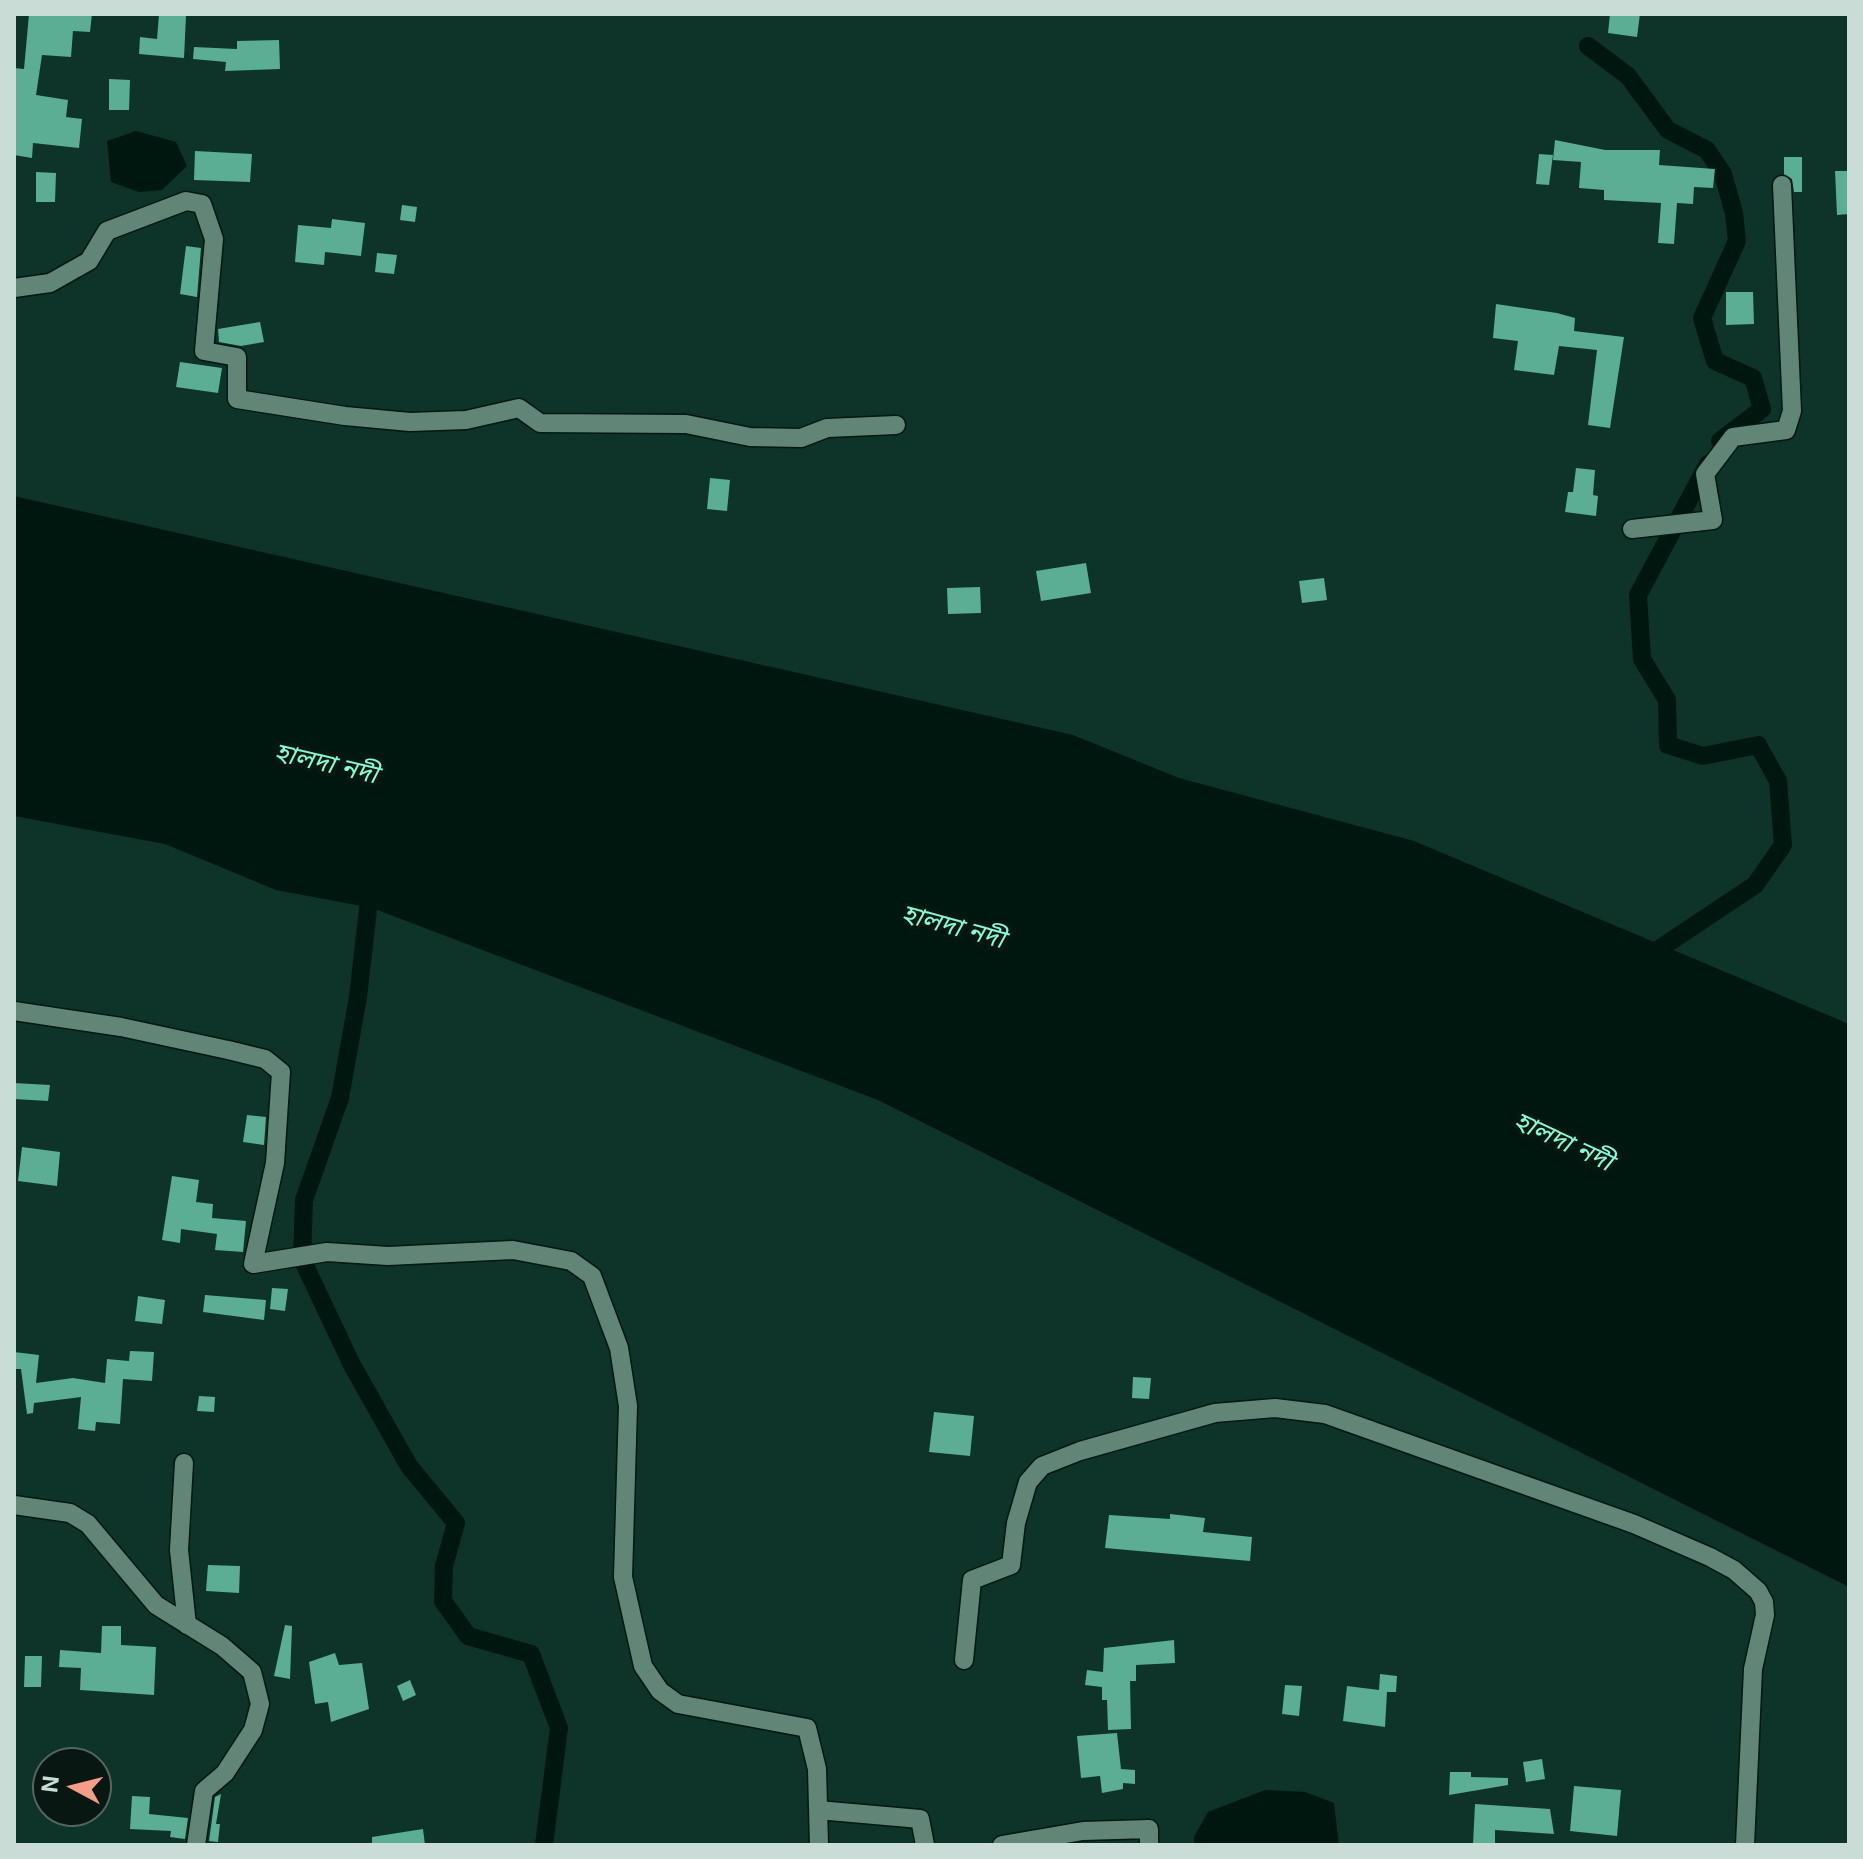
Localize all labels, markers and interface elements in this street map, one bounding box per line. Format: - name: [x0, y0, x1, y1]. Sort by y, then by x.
- water label: হালদা নদী: [271, 737, 381, 791]
- water label: হালদা নদী: [898, 898, 1008, 956]
- water label: হালদা নদী: [1509, 1106, 1617, 1178]
- north arrow: [32, 1747, 112, 1827]
- text: N: [36, 1774, 64, 1794]

